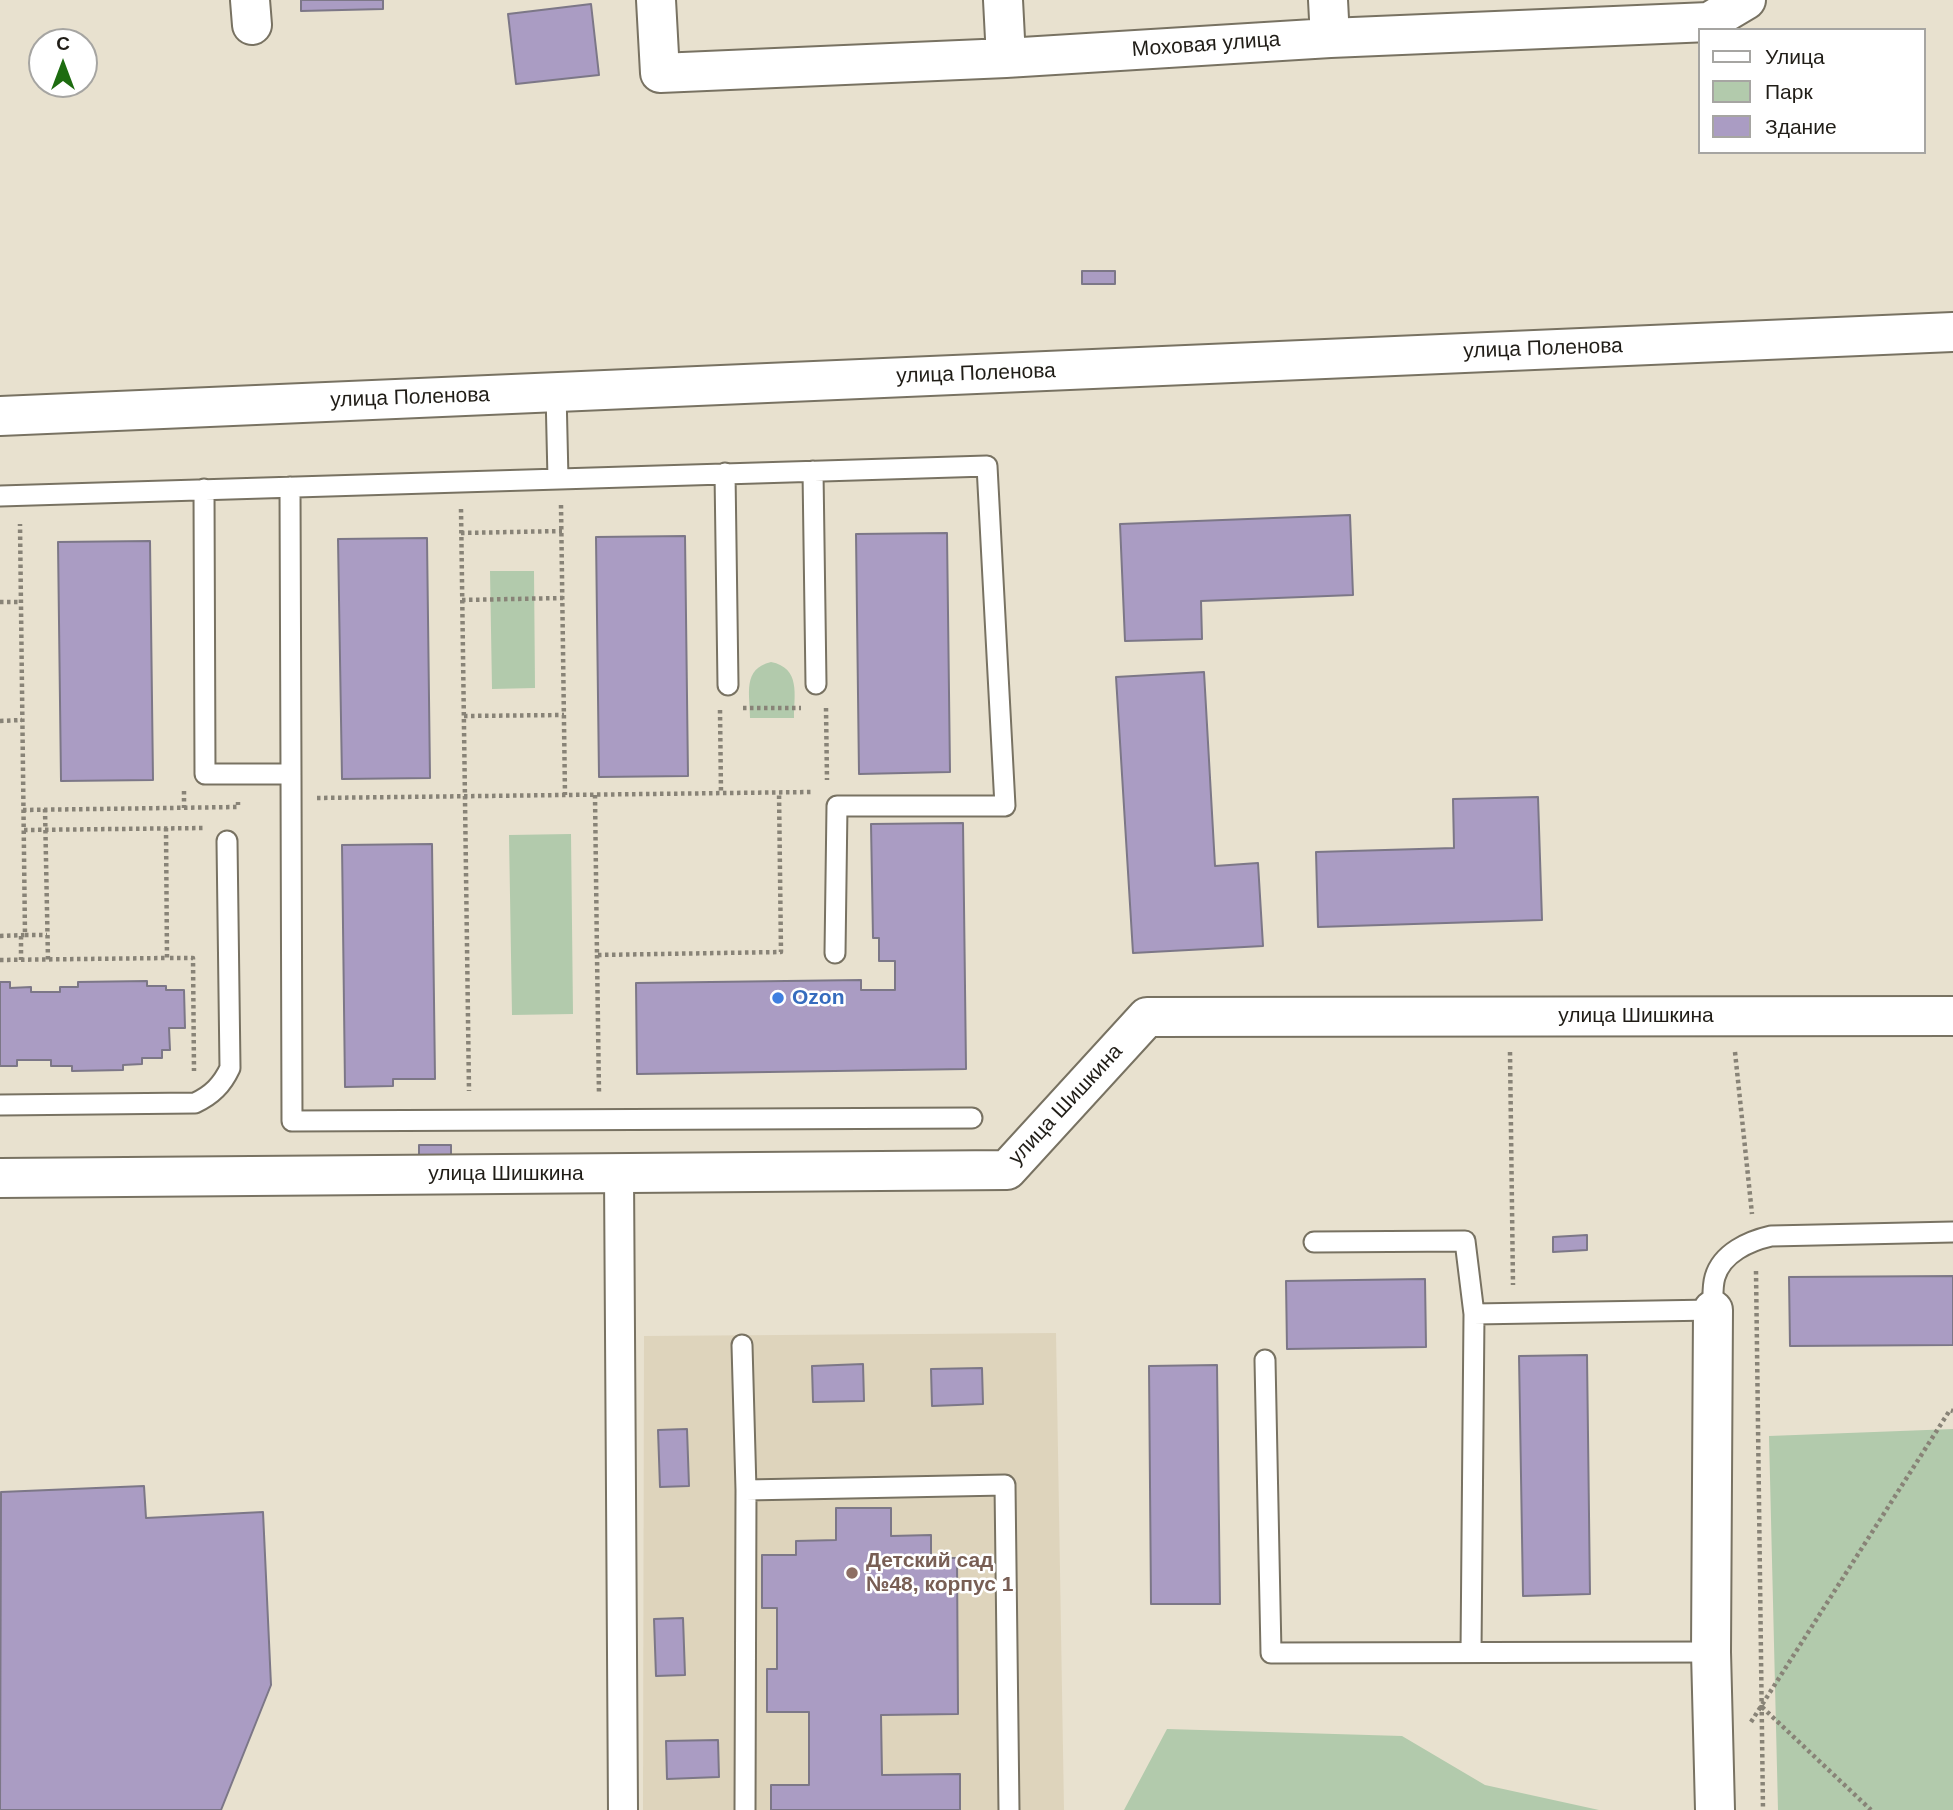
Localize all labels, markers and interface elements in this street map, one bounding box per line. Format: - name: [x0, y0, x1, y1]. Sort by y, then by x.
- street label: Моховая улица: [1131, 27, 1281, 63]
- north arrow: [28, 28, 98, 98]
- legend: [1698, 28, 1925, 154]
- text: С: [56, 33, 70, 54]
- text: Улица: [1765, 45, 1825, 68]
- text: Парк: [1765, 80, 1813, 103]
- text: Здание: [1765, 115, 1837, 138]
- street label: улица Поленова: [1463, 334, 1623, 364]
- street label: улица Поленова: [896, 359, 1056, 389]
- street label: улица Поленова: [330, 383, 490, 413]
- place label: Ozon: [792, 985, 844, 1011]
- marker: Ozon: [770, 990, 786, 1006]
- street label: улица Шишкина: [1558, 1003, 1714, 1029]
- street label: улица Шишкина: [1004, 1040, 1128, 1170]
- street label: улица Шишкина: [428, 1161, 584, 1187]
- place label: Детский сад №48, корпус 1: [866, 1548, 1013, 1598]
- marker: Детский сад №48, корпус 1: [844, 1565, 860, 1581]

